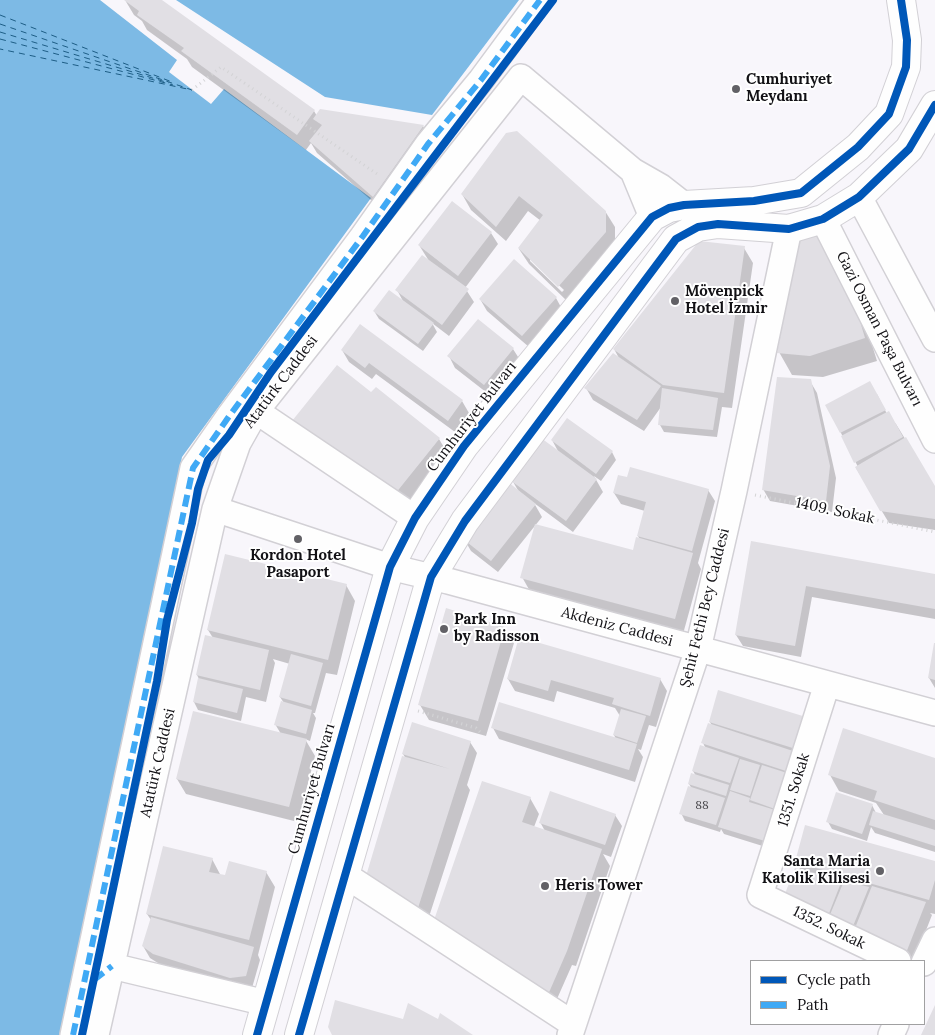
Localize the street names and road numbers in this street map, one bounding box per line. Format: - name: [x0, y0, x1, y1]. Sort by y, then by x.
- street label: Gazi Osman Paşa Bulvarı: [832, 249, 926, 409]
- street label: Atatürk Caddesi: [240, 332, 322, 432]
- street label: Cumhuriyet Bulvarı: [423, 358, 521, 476]
- street label: 1409. Sokak: [794, 494, 876, 528]
- street label: Şehit Fethi Bey Caddesi: [676, 527, 734, 689]
- street label: Akdeniz Caddesi: [559, 603, 675, 651]
- street label: Atatürk Caddesi: [137, 707, 179, 819]
- street label: Cumhuriyet Bulvarı: [285, 722, 339, 856]
- street label: 1351. Sokak: [774, 751, 814, 829]
- street label: 1352. Sokak: [790, 903, 868, 953]

